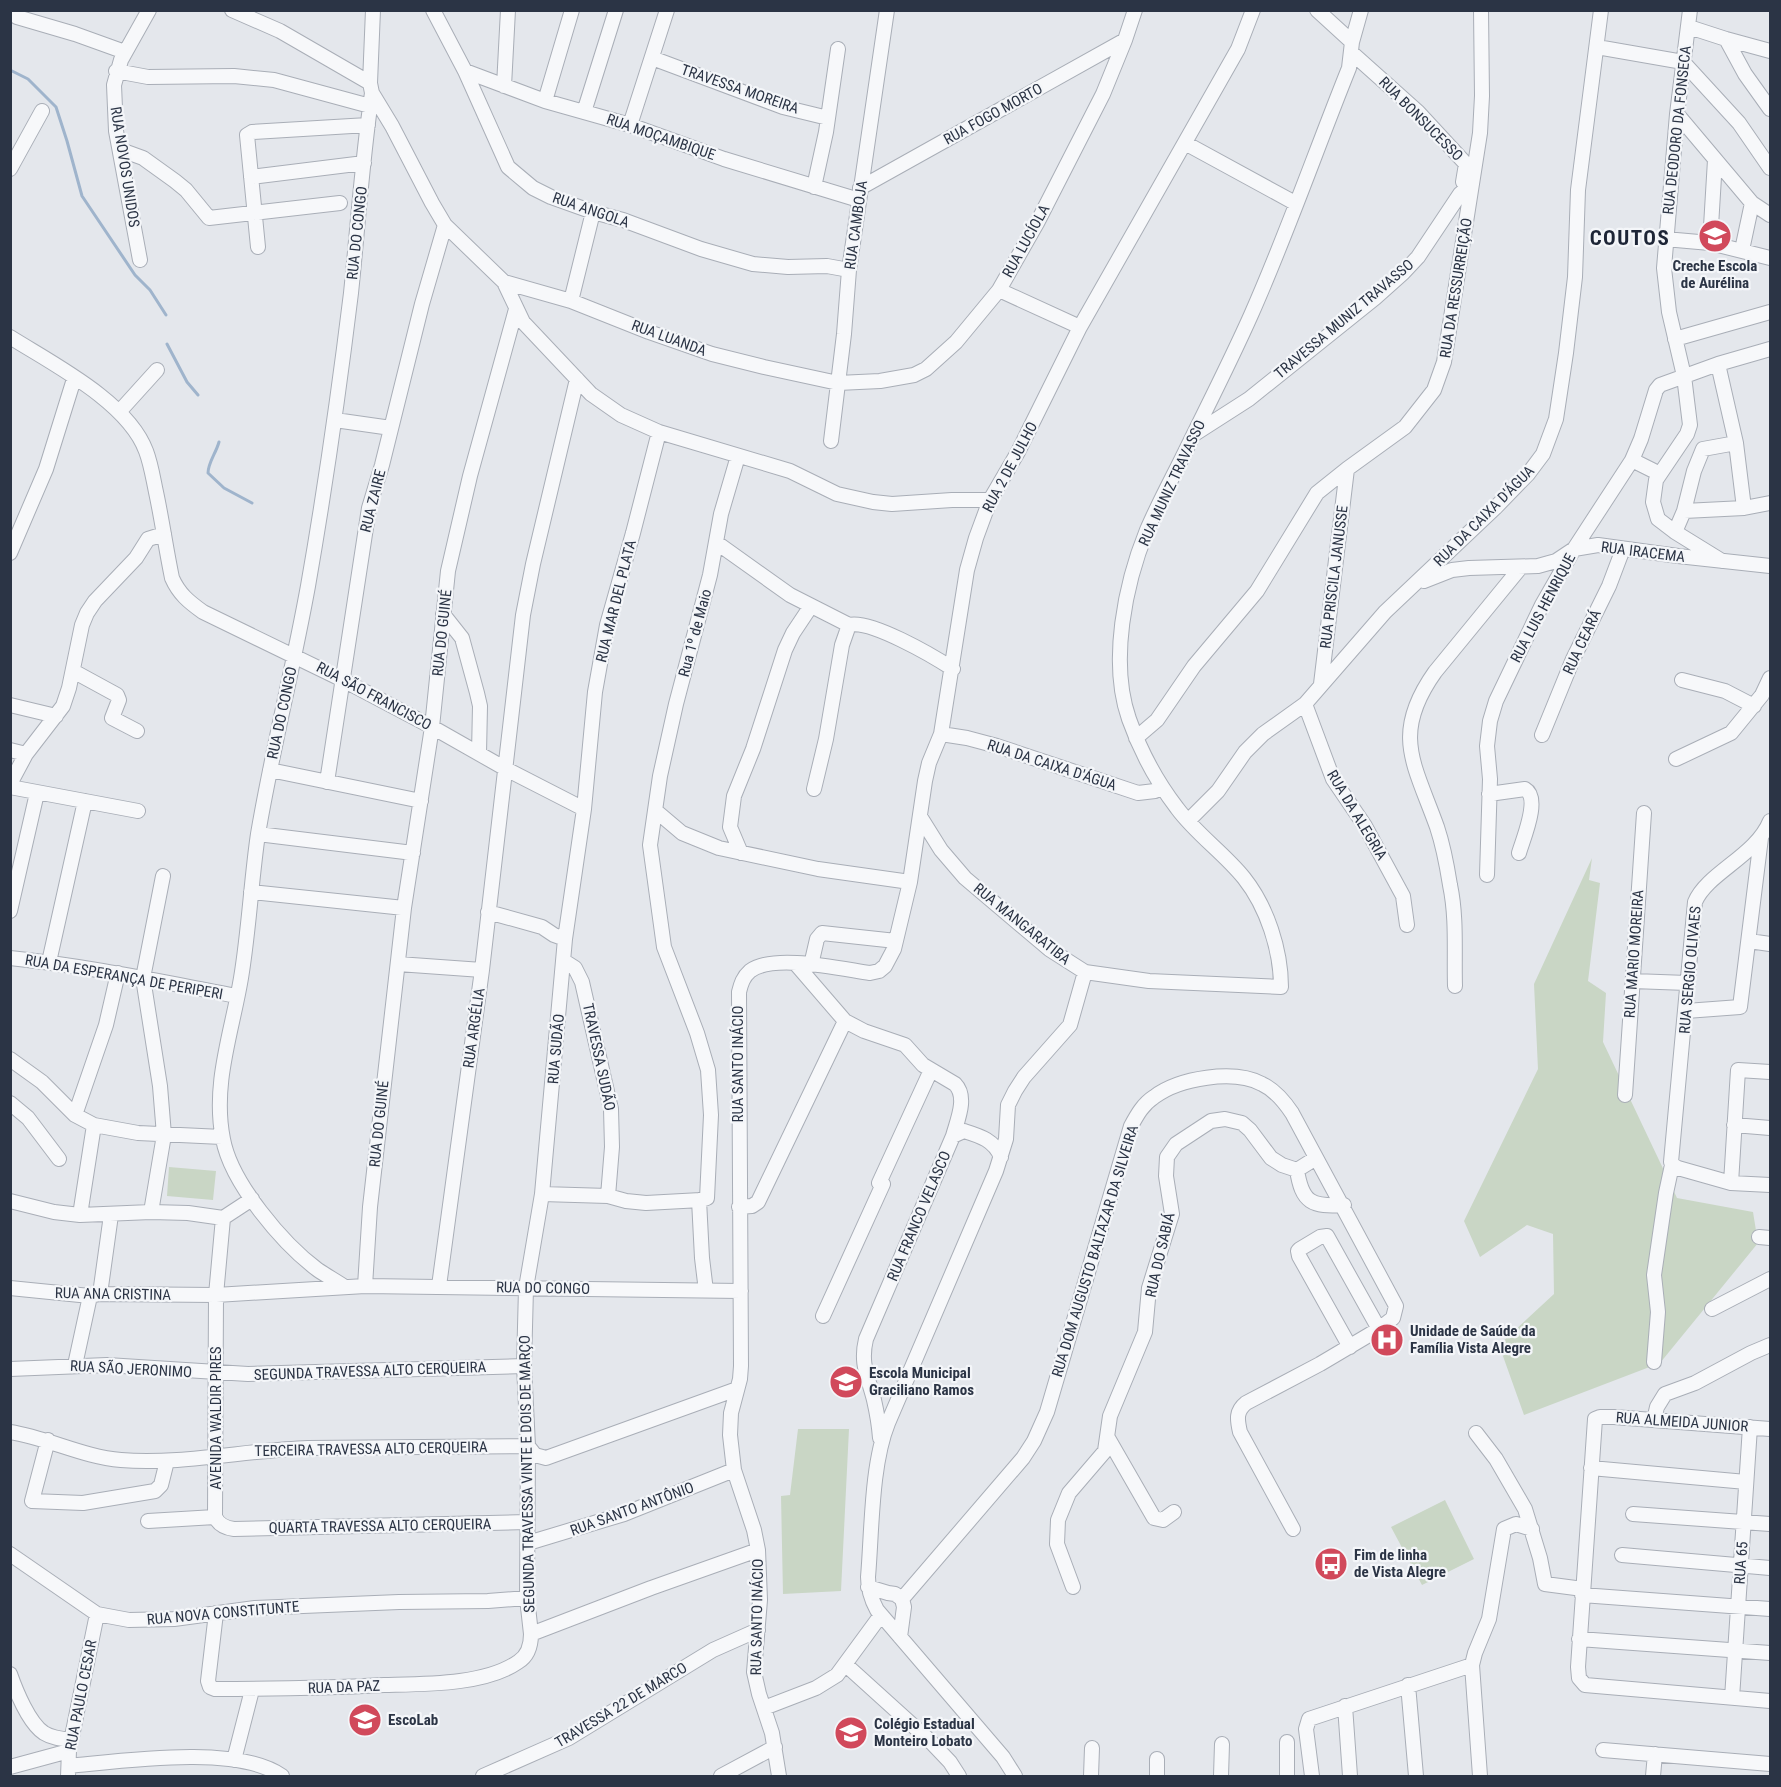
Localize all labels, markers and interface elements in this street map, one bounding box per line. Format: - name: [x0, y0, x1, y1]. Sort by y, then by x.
- street label: RUA DEODORO DA FONSECA: [1659, 44, 1695, 215]
- street label: TRAVESSA MOREIRA: [679, 60, 802, 118]
- street label: RUA BONSUCESSO: [1375, 73, 1467, 165]
- street label: RUA FOGO MORTO: [940, 79, 1046, 149]
- street label: RUA NOVOS UNIDOS: [107, 105, 143, 229]
- street label: RUA MOÇAMBIQUE: [604, 110, 718, 164]
- street label: RUA CAMBOJA: [841, 179, 871, 271]
- street label: RUA DO CONGO: [343, 185, 371, 281]
- street label: RUA ANGOLA: [550, 188, 632, 232]
- street label: RUA LUCÍOLA: [999, 201, 1054, 281]
- street label: RUA DA RESSURREIÇÃO: [1436, 217, 1476, 359]
- school or university icon: Creche Escola de Aurélina: [1697, 218, 1733, 254]
- district label: COUTOS: [1590, 226, 1670, 250]
- street label: TRAVESSA MUNIZ TRAVASSO: [1271, 256, 1417, 382]
- place label: Creche Escola de Aurélina: [1673, 257, 1757, 292]
- street label: RUA LUANDA: [629, 316, 709, 360]
- street label: RUA MUNIZ TRAVASSO: [1135, 417, 1209, 549]
- street label: RUA 2 DE JULHO: [979, 419, 1041, 515]
- street label: RUA DA CAIXA D'ÁGUA: [1430, 462, 1538, 570]
- street label: RUA ZAIRE: [357, 468, 389, 534]
- street label: RUA PRISCILA JANUSSE: [1316, 504, 1352, 650]
- street label: RUA MAR DEL PLATA: [592, 538, 640, 664]
- street label: RUA IRACEMA: [1600, 538, 1686, 566]
- street label: RUA LUIS HENRIQUE: [1507, 550, 1579, 666]
- street label: Rua 1º de Maio: [675, 587, 715, 679]
- street label: RUA DO GUINÉ: [428, 589, 456, 677]
- street label: RUA CEARÁ: [1559, 606, 1605, 677]
- street label: RUA SÃO FRANCISCO: [313, 658, 435, 734]
- street label: RUA DO CONGO: [263, 665, 301, 761]
- street label: RUA DA CAIXA D'ÁGUA: [985, 736, 1119, 795]
- street label: RUA DA ALEGRIA: [1323, 767, 1391, 863]
- street label: RUA MANGARATIBA: [970, 879, 1074, 969]
- street label: RUA MARIO MOREIRA: [1621, 889, 1647, 1019]
- street label: RUA SERGIO OLIVAES: [1675, 905, 1705, 1035]
- street label: RUA DA ESPERANÇA DE PERIPERI: [24, 951, 224, 1003]
- street label: RUA ARGÉLIA: [459, 986, 489, 1069]
- street label: TRAVESSA SUDÃO: [579, 1002, 619, 1112]
- street label: RUA SANTO INÁCIO: [729, 1006, 747, 1122]
- street label: RUA SUDÃO: [544, 1013, 568, 1085]
- street label: RUA DO GUINÉ: [365, 1080, 393, 1168]
- street label: RUA DOM AUGUSTO BALTAZAR DA SILVEIRA: [1048, 1122, 1142, 1379]
- street label: RUA FRANCO VELASCO: [883, 1148, 955, 1284]
- street label: RUA DO SABIÁ: [1142, 1211, 1179, 1299]
- street label: RUA DO CONGO: [496, 1278, 590, 1298]
- street label: RUA ANA CRISTINA: [55, 1284, 172, 1304]
- hospital icon: Unidade de Saúde da Família Vista Alegre: [1369, 1322, 1405, 1358]
- place label: Unidade de Saúde da Família Vista Alegre: [1410, 1322, 1535, 1357]
- street label: SEGUNDA TRAVESSA VINTE E DOIS DE MARÇO: [516, 1335, 538, 1613]
- street label: AVENIDA WALDIR PIRES: [207, 1346, 225, 1490]
- street label: RUA SÃO JERONIMO: [70, 1357, 192, 1381]
- street label: SEGUNDA TRAVESSA ALTO CERQUEIRA: [254, 1358, 487, 1384]
- school or university icon: Escola Municipal Graciliano Ramos: [828, 1364, 864, 1400]
- place label: Escola Municipal Graciliano Ramos: [869, 1364, 974, 1399]
- street label: RUA ALMEIDA JUNIOR: [1615, 1408, 1749, 1436]
- street label: TERCEIRA TRAVESSA ALTO CERQUEIRA: [254, 1438, 488, 1460]
- street label: RUA SANTO ANTÔNIO: [568, 1478, 696, 1540]
- street label: QUARTA TRAVESSA ALTO CERQUEIRA: [269, 1515, 492, 1537]
- street label: RUA 65: [1731, 1541, 1751, 1585]
- bus stop icon: Fim de linha de Vista Alegre: [1313, 1546, 1349, 1582]
- place label: Fim de linha de Vista Alegre: [1354, 1546, 1446, 1581]
- street label: RUA SANTO INÁCIO: [747, 1558, 767, 1676]
- street label: RUA NOVA CONSTITUNTE: [146, 1597, 300, 1629]
- street label: RUA PAULO CESAR: [61, 1638, 101, 1752]
- street label: TRAVESSA 22 DE MARCO: [552, 1659, 690, 1751]
- street label: RUA DA PAZ: [307, 1677, 381, 1697]
- school or university icon: EscoLab: [347, 1702, 383, 1738]
- place label: EscoLab: [388, 1711, 438, 1729]
- school or university icon: Colégio Estadual Monteiro Lobato: [833, 1715, 869, 1751]
- place label: Colégio Estadual Monteiro Lobato: [874, 1715, 975, 1750]

